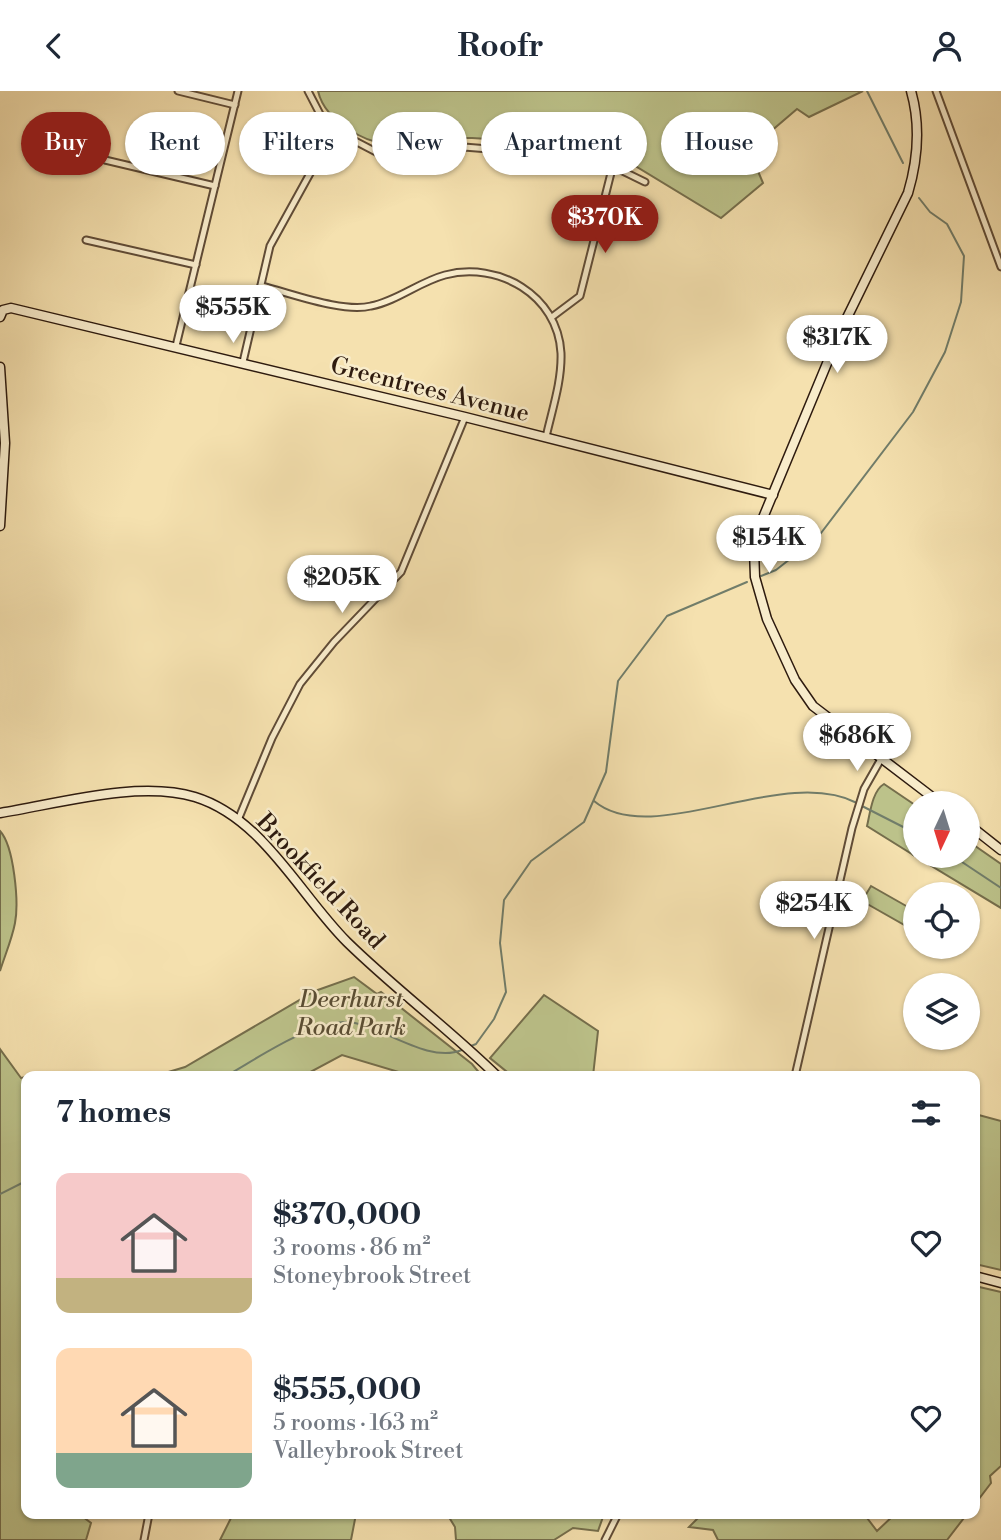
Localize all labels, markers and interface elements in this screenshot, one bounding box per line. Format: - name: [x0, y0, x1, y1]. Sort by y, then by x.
- text: Roofr: [457, 26, 544, 66]
- icon: back: [35, 27, 73, 65]
- icon: person: [928, 27, 966, 65]
- chip: Buy: [21, 112, 111, 175]
- chip: Rent: [125, 112, 225, 175]
- chip: Filters: [239, 112, 358, 175]
- chip: New: [372, 112, 467, 175]
- chip: Apartment: [481, 112, 647, 175]
- chip: House: [661, 112, 778, 175]
- pin: $370K: [556, 195, 654, 255]
- text: $370K: [567, 204, 643, 232]
- pin: $555K: [184, 285, 282, 345]
- text: $555K: [195, 294, 271, 322]
- pin: $317K: [788, 315, 886, 375]
- text: $317K: [803, 324, 871, 352]
- street label: Greentrees Avenue: [327, 351, 532, 429]
- pin: $154K: [720, 515, 818, 575]
- text: $154K: [732, 524, 806, 552]
- pin: $205K: [293, 555, 391, 615]
- text: $205K: [303, 564, 381, 592]
- pin: $686K: [808, 713, 906, 773]
- text: $686K: [819, 722, 895, 750]
- north arrow: [903, 791, 980, 868]
- map controls: [903, 791, 980, 1050]
- street label: Brookfield Road: [249, 807, 391, 956]
- pin: $254K: [765, 881, 863, 941]
- button: locate: [903, 882, 980, 959]
- text: $254K: [776, 890, 852, 918]
- button: layers: [903, 973, 980, 1050]
- park label: Deerhurst Road Park: [295, 985, 406, 1043]
- text: 7 homes: [56, 1094, 171, 1132]
- icon: filters: [907, 1094, 945, 1132]
- text: $370,000: [273, 1196, 421, 1234]
- icon: home: [112, 1201, 196, 1285]
- icon: heart: [907, 1224, 945, 1262]
- text: 3 rooms · 86 m²: [273, 1234, 430, 1262]
- text: Stoneybrook Street: [273, 1262, 471, 1290]
- text: $555,000: [273, 1371, 421, 1409]
- icon: home: [112, 1376, 196, 1460]
- icon: heart: [907, 1399, 945, 1437]
- text: 5 rooms · 163 m²: [273, 1409, 438, 1437]
- text: Valleybrook Street: [273, 1437, 463, 1465]

